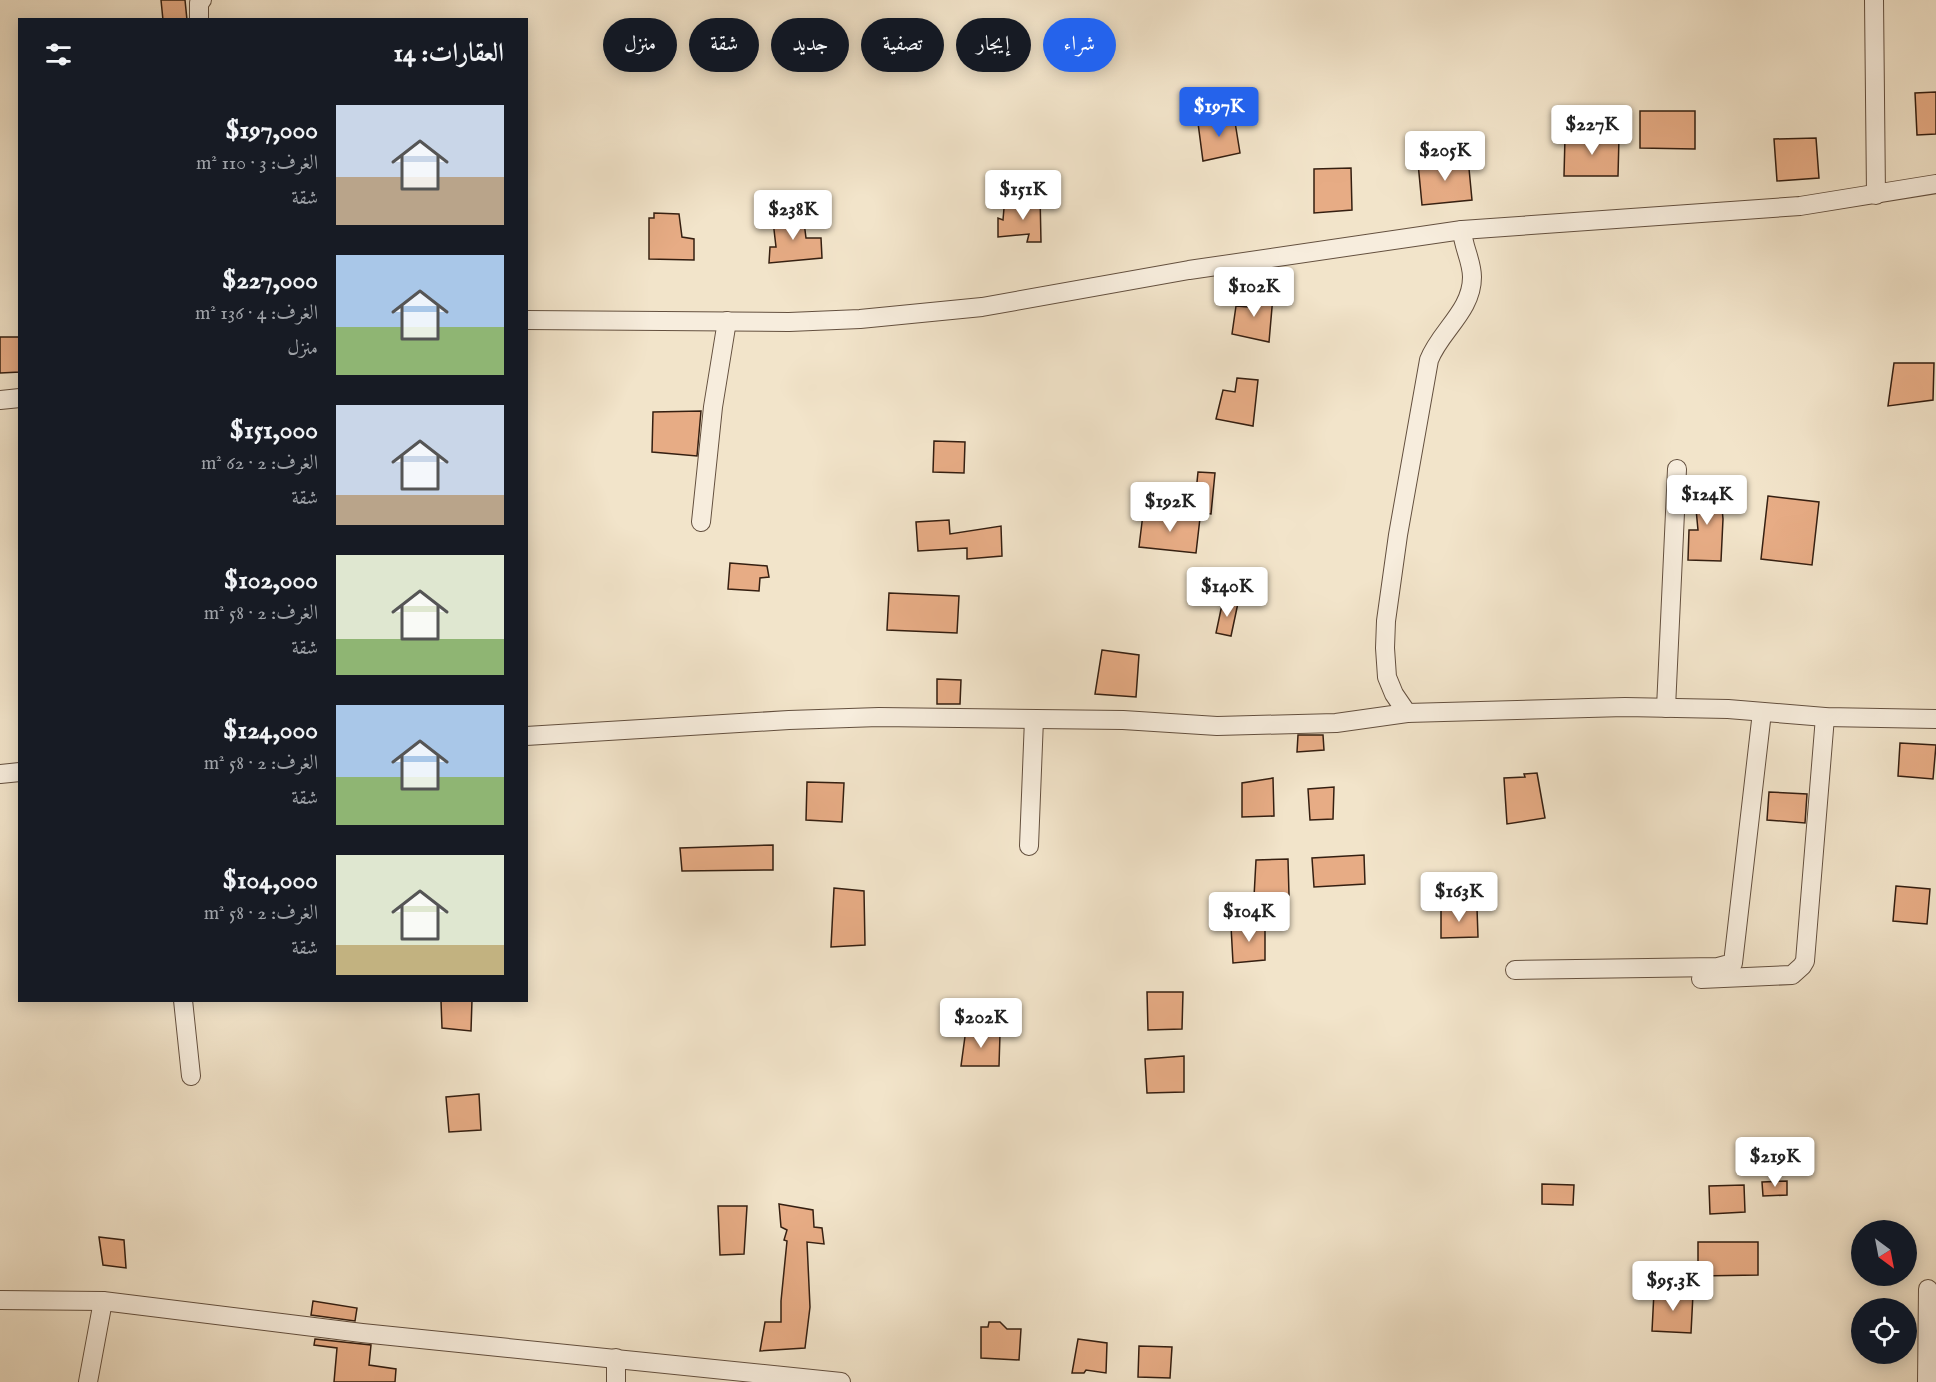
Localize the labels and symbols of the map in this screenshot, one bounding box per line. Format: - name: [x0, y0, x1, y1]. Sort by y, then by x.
- pin: $197K: [1177, 87, 1261, 138]
- pin: $227K: [1550, 105, 1634, 156]
- pin: $205K: [1403, 131, 1487, 182]
- pin: $151K: [981, 170, 1065, 221]
- pin: $238K: [751, 190, 835, 241]
- pin: $102K: [1212, 267, 1296, 318]
- pin: $124K: [1665, 475, 1749, 526]
- pin: $192K: [1128, 482, 1212, 533]
- pin: $140K: [1185, 567, 1269, 618]
- pin: $163K: [1417, 872, 1501, 923]
- pin: $104K: [1207, 892, 1291, 943]
- pin: $202K: [939, 998, 1023, 1049]
- pin: $219K: [1733, 1137, 1817, 1188]
- north arrow: [1851, 1220, 1917, 1286]
- pin: $95.3K: [1624, 1261, 1722, 1312]

